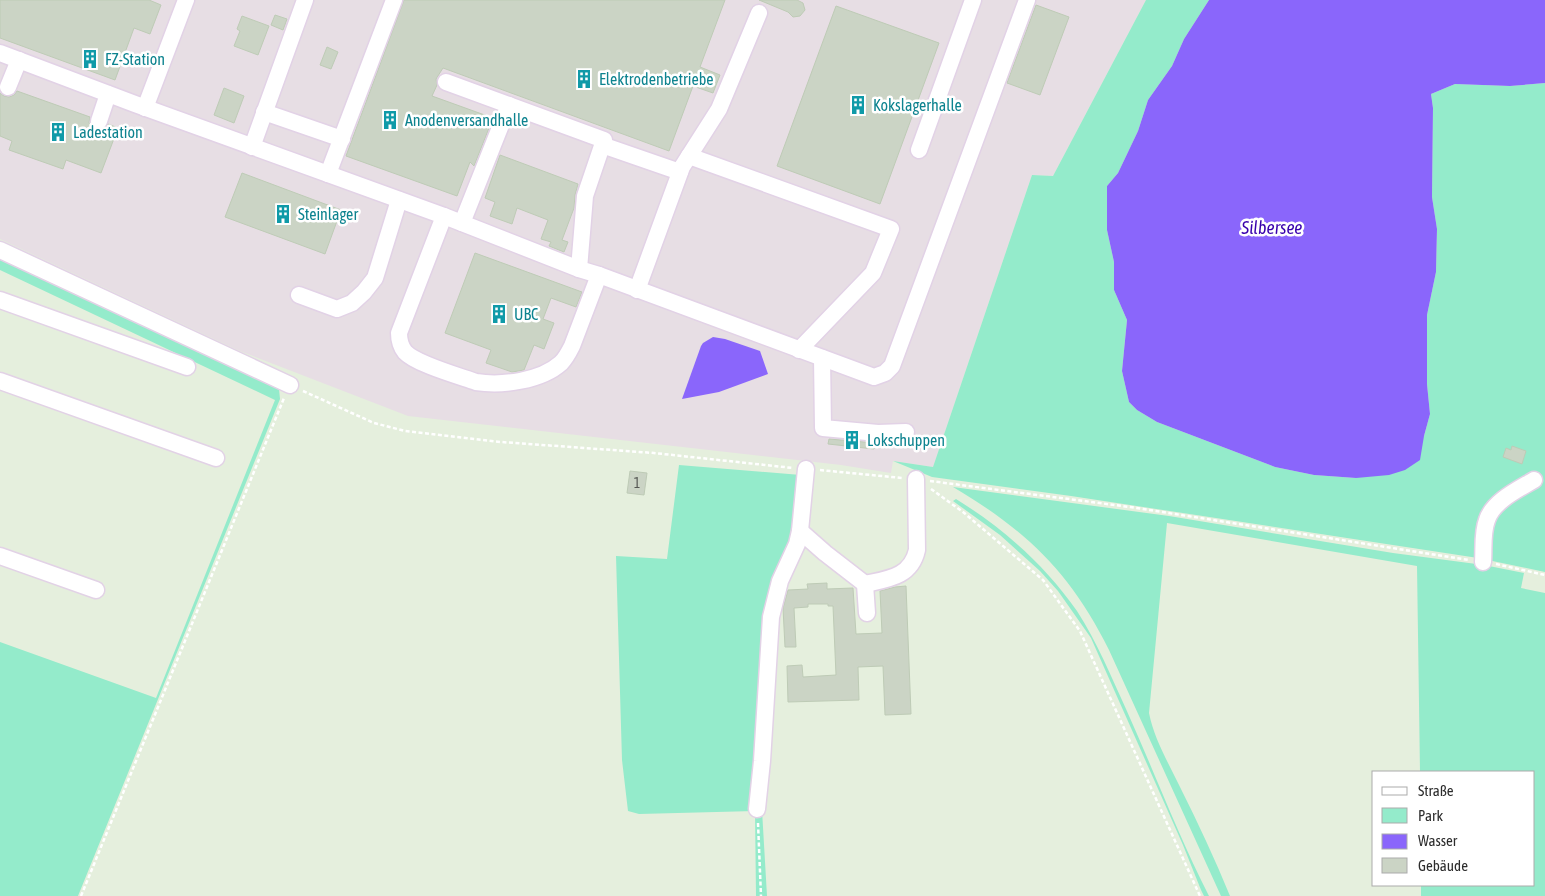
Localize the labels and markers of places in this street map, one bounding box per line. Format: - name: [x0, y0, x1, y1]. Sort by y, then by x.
- building icon: FZ-Station: [79, 48, 101, 70]
- place label: FZ-Station: [105, 50, 165, 68]
- building icon: Elektrodenbetriebe: [573, 68, 595, 90]
- place label: Elektrodenbetriebe: [599, 70, 714, 88]
- building icon: Kokslagerhalle: [847, 94, 869, 116]
- place label: Kokslagerhalle: [873, 96, 962, 115]
- building icon: Anodenversandhalle: [379, 109, 401, 131]
- place label: Anodenversandhalle: [405, 111, 528, 129]
- building icon: Ladestation: [47, 121, 69, 143]
- place label: Ladestation: [73, 123, 143, 141]
- building icon: Steinlager: [272, 203, 294, 225]
- place label: Steinlager: [298, 205, 358, 224]
- building icon: UBC: [488, 303, 510, 325]
- place label: UBC: [514, 305, 538, 323]
- building icon: Lokschuppen: [841, 429, 863, 451]
- place label: Lokschuppen: [867, 431, 945, 450]

